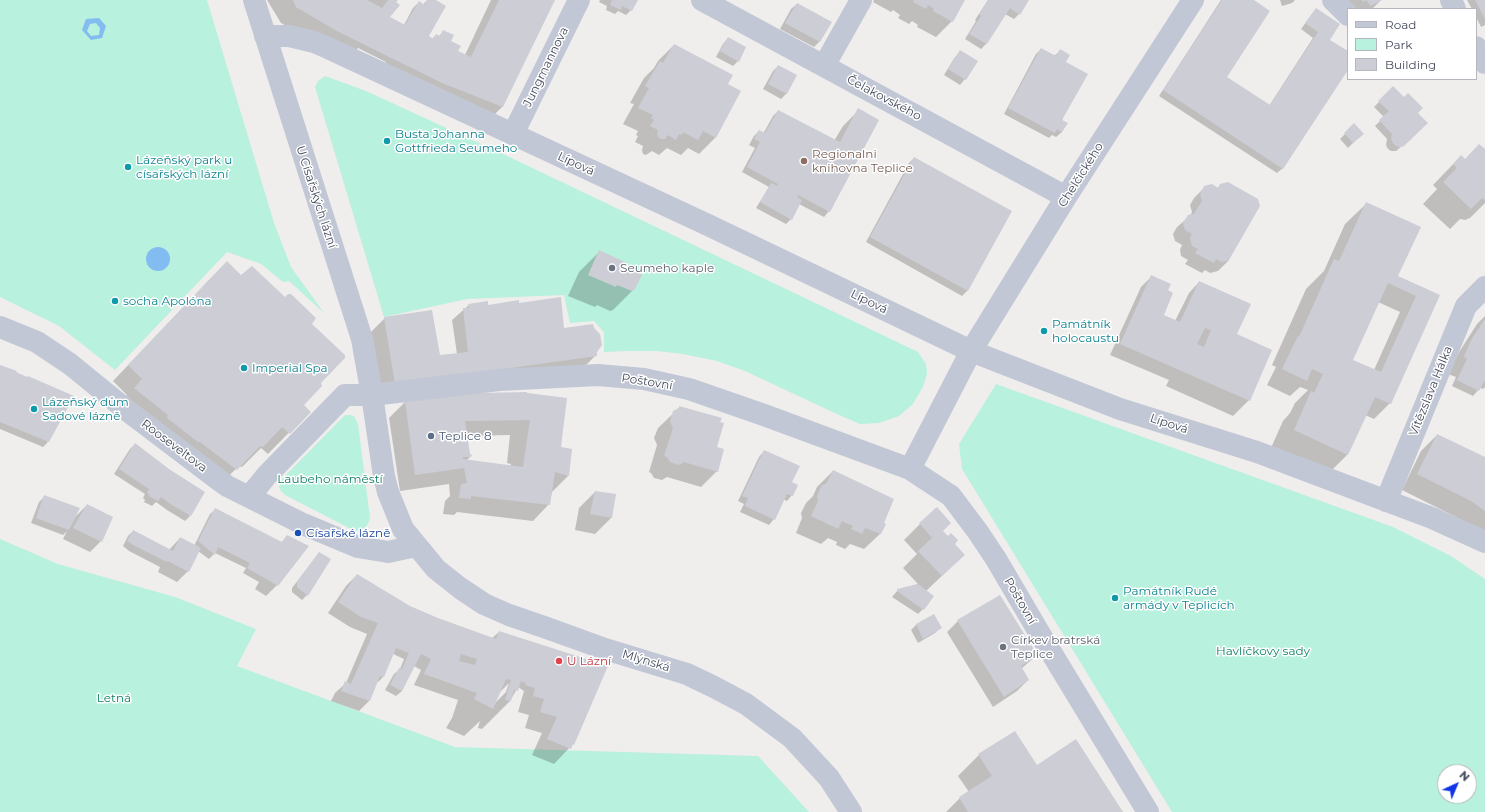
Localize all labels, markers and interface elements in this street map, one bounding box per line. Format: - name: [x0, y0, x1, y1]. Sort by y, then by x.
- legend: [1347, 8, 1477, 80]
- text: Road: [1385, 17, 1416, 32]
- street label: Jungmannova: [520, 25, 572, 109]
- text: Park: [1385, 37, 1412, 52]
- text: Building: [1385, 57, 1436, 72]
- street label: Čelakovského: [844, 72, 924, 124]
- place label: Busta Johanna Gottfrieda Seumeho: [395, 127, 517, 155]
- marker: Busta Johanna Gottfrieda Seumeho: [382, 136, 392, 146]
- street label: Chelčického: [1055, 140, 1107, 210]
- street label: U Císařských lázní: [293, 144, 339, 250]
- place label: Regionalni knihovna Teplice: [812, 147, 913, 175]
- street label: Lípová: [555, 149, 597, 179]
- place label: Lázeňský park u císařských lázní: [136, 153, 232, 181]
- marker: Regionalni knihovna Teplice: [799, 156, 809, 166]
- marker: Lázeňský park u císařských lázní: [123, 162, 133, 172]
- place label: Seumeho kaple: [620, 261, 714, 275]
- marker: Seumeho kaple: [607, 263, 617, 273]
- street label: Lípová: [848, 287, 890, 317]
- place label: socha Apolóna: [123, 294, 212, 308]
- marker: socha Apolóna: [110, 296, 120, 306]
- place label: Památník holocaustu: [1052, 317, 1119, 345]
- marker: Památník holocaustu: [1039, 326, 1049, 336]
- street label: Vítězslava Hálka: [1406, 344, 1456, 438]
- place label: Imperial Spa: [252, 361, 328, 375]
- marker: Imperial Spa: [239, 363, 249, 373]
- street label: Poštovní: [620, 371, 674, 393]
- place label: Lázeňský dům Sadové lázně: [42, 395, 129, 423]
- marker: Lázeňský dům Sadové lázně: [29, 404, 39, 414]
- street label: Lípová: [1148, 411, 1190, 437]
- street label: Rooseveltova: [138, 417, 210, 475]
- place label: Teplice 8: [439, 429, 492, 443]
- marker: Teplice 8: [426, 431, 436, 441]
- park label: Laubeho náměstí: [277, 472, 383, 486]
- place label: Císařské lázně: [306, 526, 390, 540]
- marker: Císařské lázně: [293, 528, 303, 538]
- street label: Poštovní: [1001, 575, 1039, 627]
- place label: Památník Rudé armády v Teplicích: [1123, 584, 1235, 612]
- marker: Památník Rudé armády v Teplicích: [1110, 593, 1120, 603]
- place label: Církev bratrská Teplice: [1011, 633, 1100, 661]
- marker: Církev bratrská Teplice: [998, 642, 1008, 652]
- park label: Havlíčkovy sady: [1216, 644, 1310, 658]
- street label: Mlýnská: [620, 647, 672, 675]
- place label: U Lázní: [567, 654, 611, 668]
- marker: U Lázní: [554, 656, 564, 666]
- park label: Letná: [97, 691, 131, 705]
- north arrow: [1437, 764, 1477, 804]
- text: N: [1457, 768, 1473, 784]

